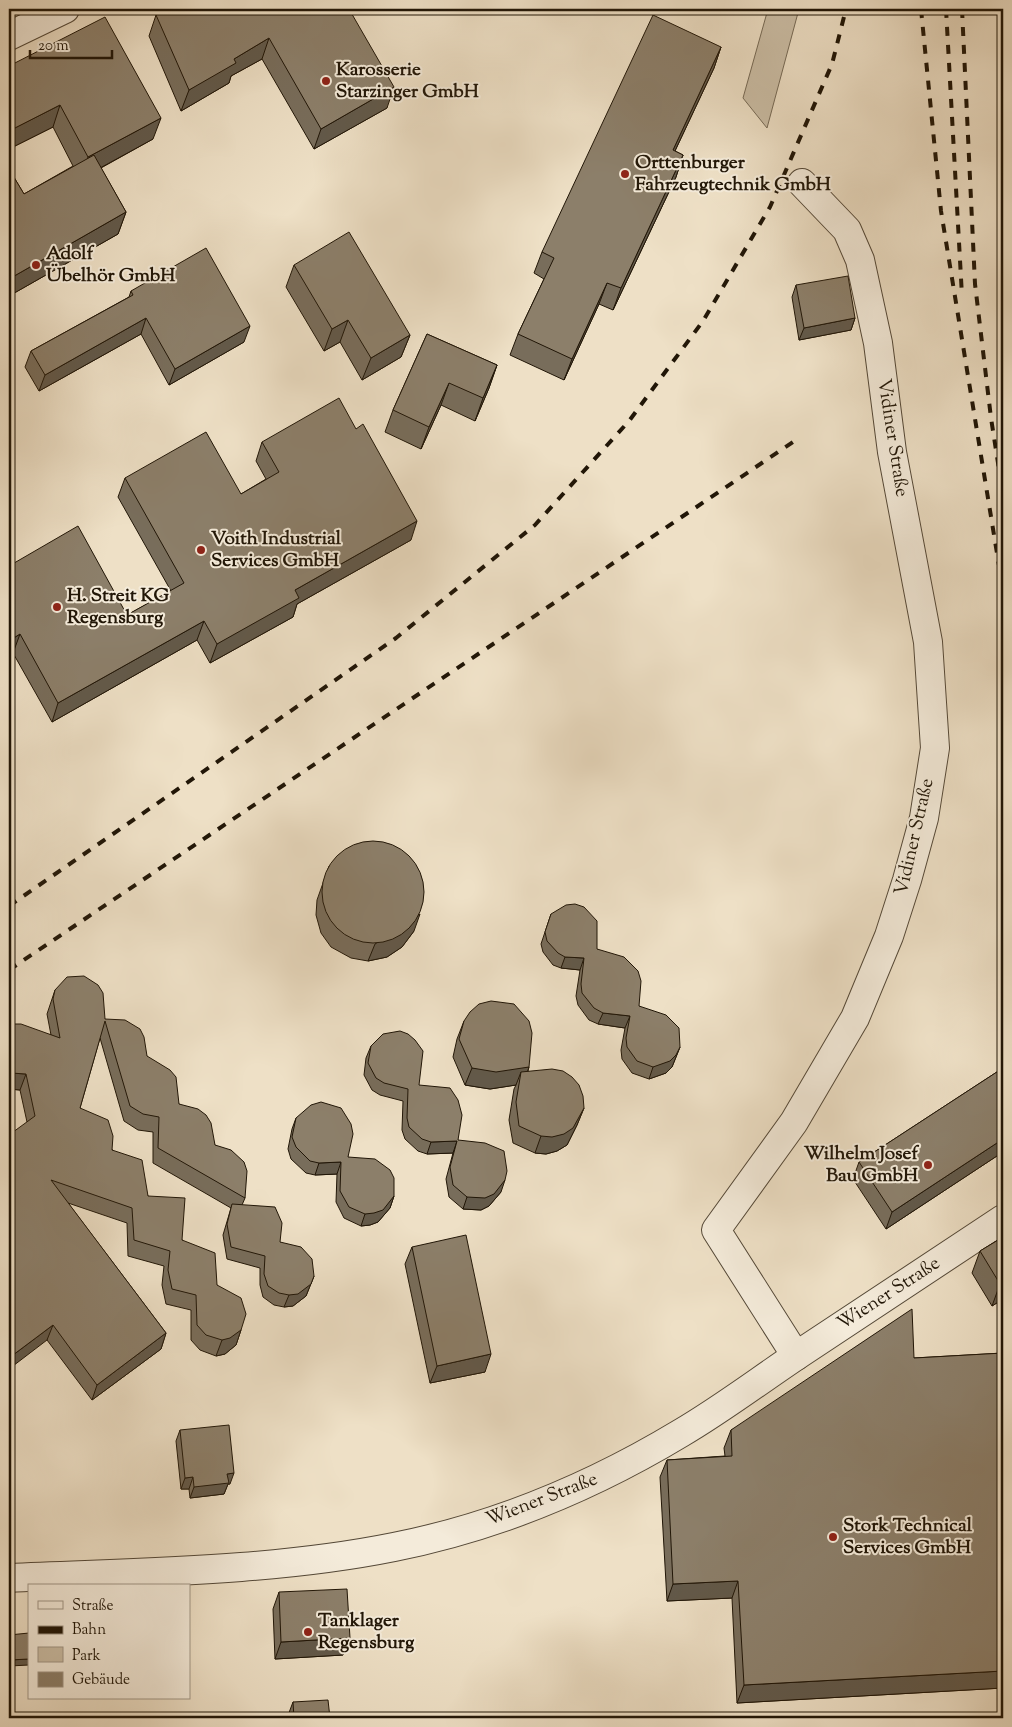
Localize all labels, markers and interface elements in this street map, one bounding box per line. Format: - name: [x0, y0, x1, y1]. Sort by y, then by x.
- scale bar: [30, 28, 112, 60]
- text: 20 m: [38, 36, 69, 57]
- place label: Karosserie Starzinger GmbH: [336, 57, 480, 106]
- marker: Karosserie Starzinger GmbH: [320, 75, 332, 87]
- place label: Orttenburger Fahrzeugtechnik GmbH: [635, 150, 832, 199]
- marker: Orttenburger Fahrzeugtechnik GmbH: [619, 168, 631, 180]
- place label: Adolf Übelhör GmbH: [46, 241, 176, 290]
- marker: Adolf Übelhör GmbH: [30, 259, 42, 271]
- street label: Vidiner Straße: [869, 377, 915, 499]
- place label: Voith Industrial Services GmbH: [211, 526, 342, 575]
- marker: Voith Industrial Services GmbH: [195, 544, 207, 556]
- place label: H. Streit KG Regensburg: [67, 583, 169, 632]
- marker: H. Streit KG Regensburg: [51, 601, 63, 613]
- street label: Vidiner Straße: [888, 776, 942, 898]
- place label: Wilhelm Josef Bau GmbH: [804, 1141, 919, 1190]
- marker: Wilhelm Josef Bau GmbH: [922, 1159, 934, 1171]
- street label: Wiener Straße: [832, 1251, 946, 1337]
- street label: Wiener Straße: [482, 1466, 602, 1534]
- place label: Stork Technical Services GmbH: [843, 1513, 973, 1562]
- marker: Stork Technical Services GmbH: [827, 1531, 839, 1543]
- legend: [28, 1584, 190, 1700]
- text: Straße: [72, 1596, 114, 1617]
- place label: Tanklager Regensburg: [318, 1608, 415, 1657]
- text: Bahn: [72, 1620, 106, 1641]
- marker: Tanklager Regensburg: [302, 1626, 314, 1638]
- text: Park: [72, 1646, 101, 1667]
- text: Gebäude: [72, 1670, 130, 1691]

